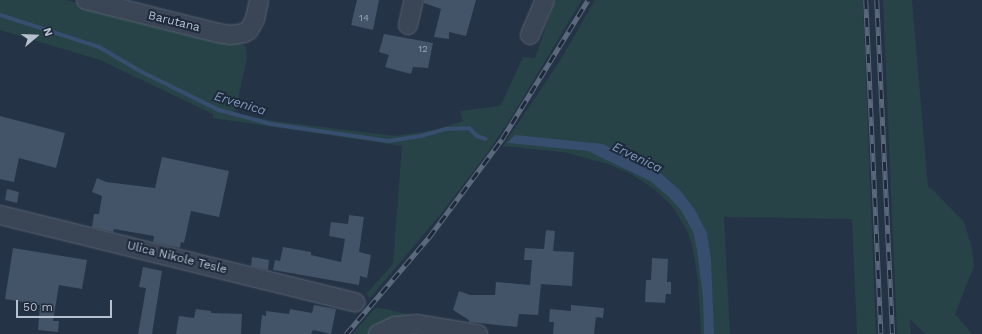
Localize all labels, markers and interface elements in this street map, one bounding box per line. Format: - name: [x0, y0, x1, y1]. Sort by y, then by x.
- street label: Barutana: [147, 9, 201, 35]
- house number: 14: [359, 12, 369, 24]
- north arrow: [16, 16, 56, 56]
- text: N: [40, 26, 55, 38]
- house number: 12: [418, 43, 428, 55]
- water label: Ervenica: [212, 89, 268, 119]
- water label: Ervenica: [610, 139, 664, 177]
- street label: Ulica Nikole Tesle: [125, 239, 229, 277]
- scale bar: [18, 292, 114, 318]
- text: 50 m: [23, 300, 53, 314]

